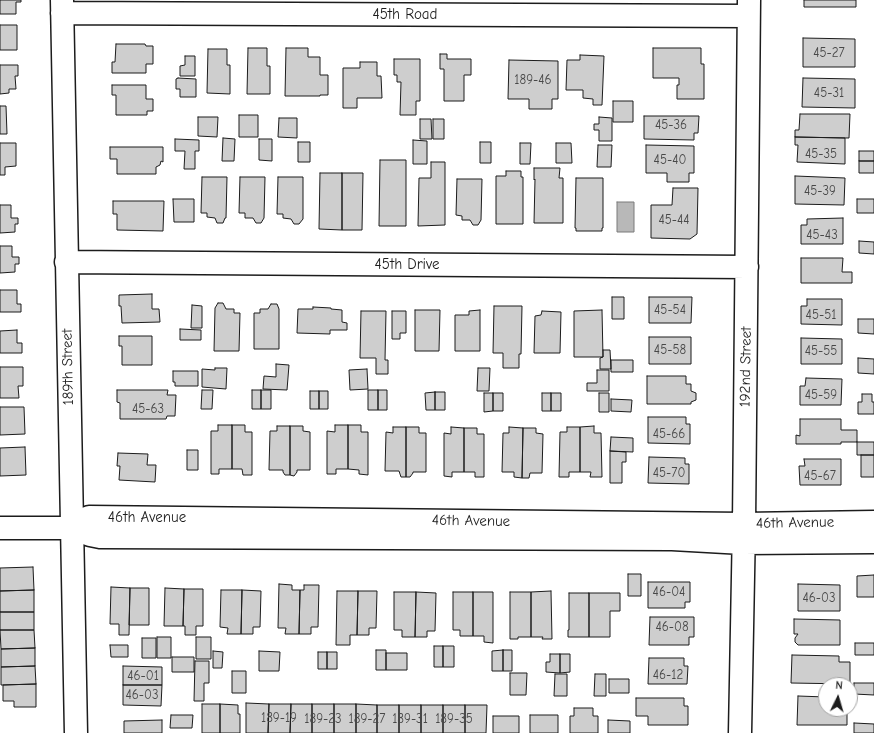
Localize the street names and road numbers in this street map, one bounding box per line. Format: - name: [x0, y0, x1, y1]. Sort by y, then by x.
- street label: 45th Road: [372, 6, 438, 24]
- street label: 45th Drive: [374, 256, 440, 274]
- street label: 192nd Street: [736, 327, 756, 407]
- street label: 189th Street: [58, 329, 78, 405]
- street label: 46th Avenue: [108, 509, 186, 527]
- street label: 46th Avenue: [432, 511, 510, 531]
- street label: 46th Avenue: [756, 513, 834, 533]

